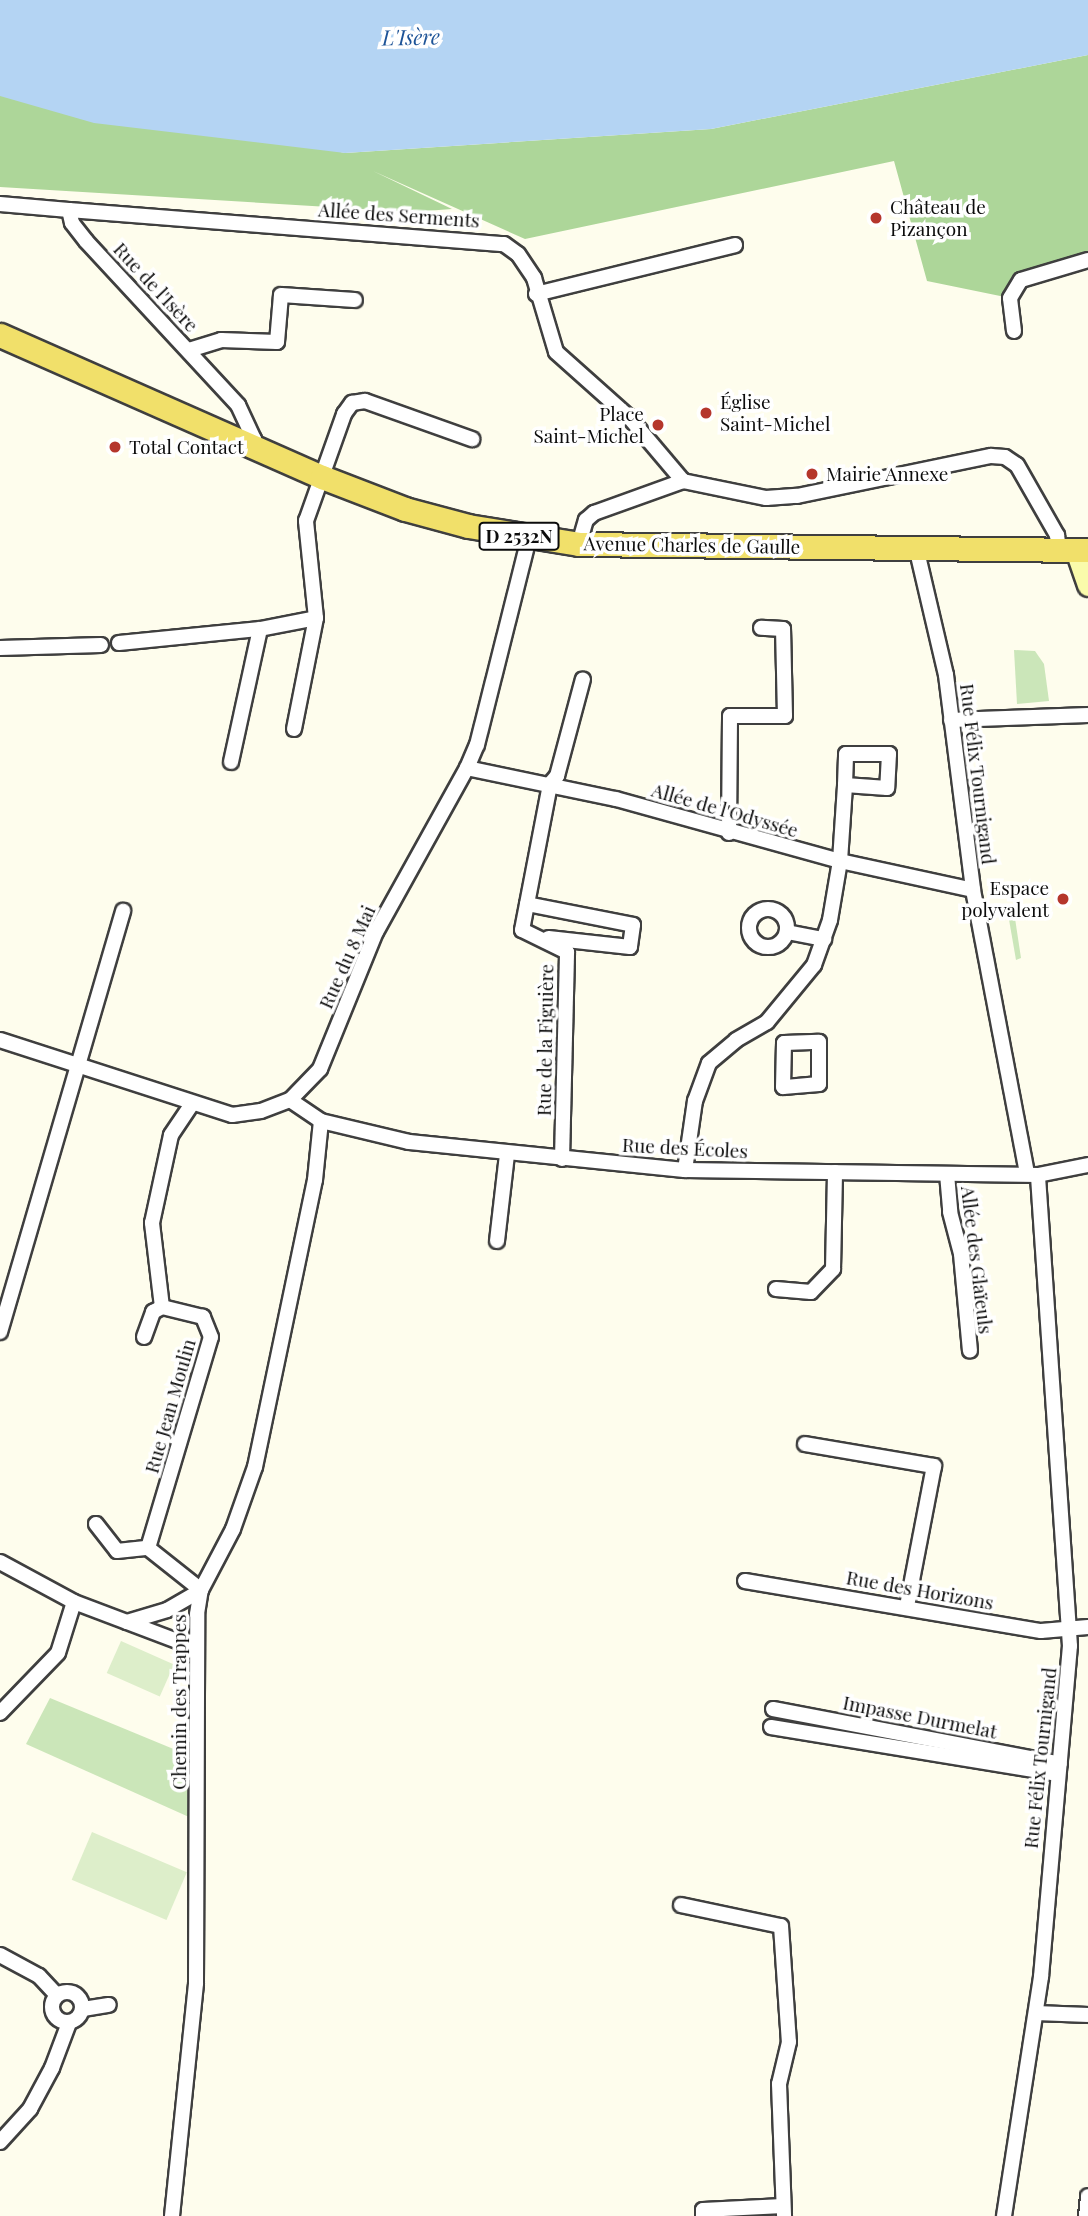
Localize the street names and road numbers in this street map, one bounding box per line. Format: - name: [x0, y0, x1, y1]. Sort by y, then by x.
- street label: Allée des Serments: [317, 198, 481, 232]
- street label: Rue de l'Isère: [109, 237, 203, 337]
- road number: D 2532N: [477, 522, 561, 550]
- street label: Avenue Charles de Gaulle: [583, 532, 801, 558]
- street label: Rue Félix Tournigand: [956, 682, 1000, 866]
- street label: Allée de l'Odyssée: [649, 778, 801, 842]
- street label: Rue du 8 Mai: [314, 902, 380, 1012]
- street label: Rue de la Figuière: [532, 963, 558, 1117]
- street label: Rue des Écoles: [622, 1133, 748, 1163]
- street label: Allée des Glaïeuls: [957, 1185, 997, 1335]
- street label: Rue Jean Moulin: [140, 1336, 200, 1476]
- street label: Rue des Horizons: [844, 1566, 996, 1614]
- street label: Chemin des Trappes: [168, 1614, 190, 1790]
- street label: Rue Félix Tournigand: [1019, 1666, 1061, 1850]
- street label: Impasse Durmelat: [841, 1691, 999, 1743]

